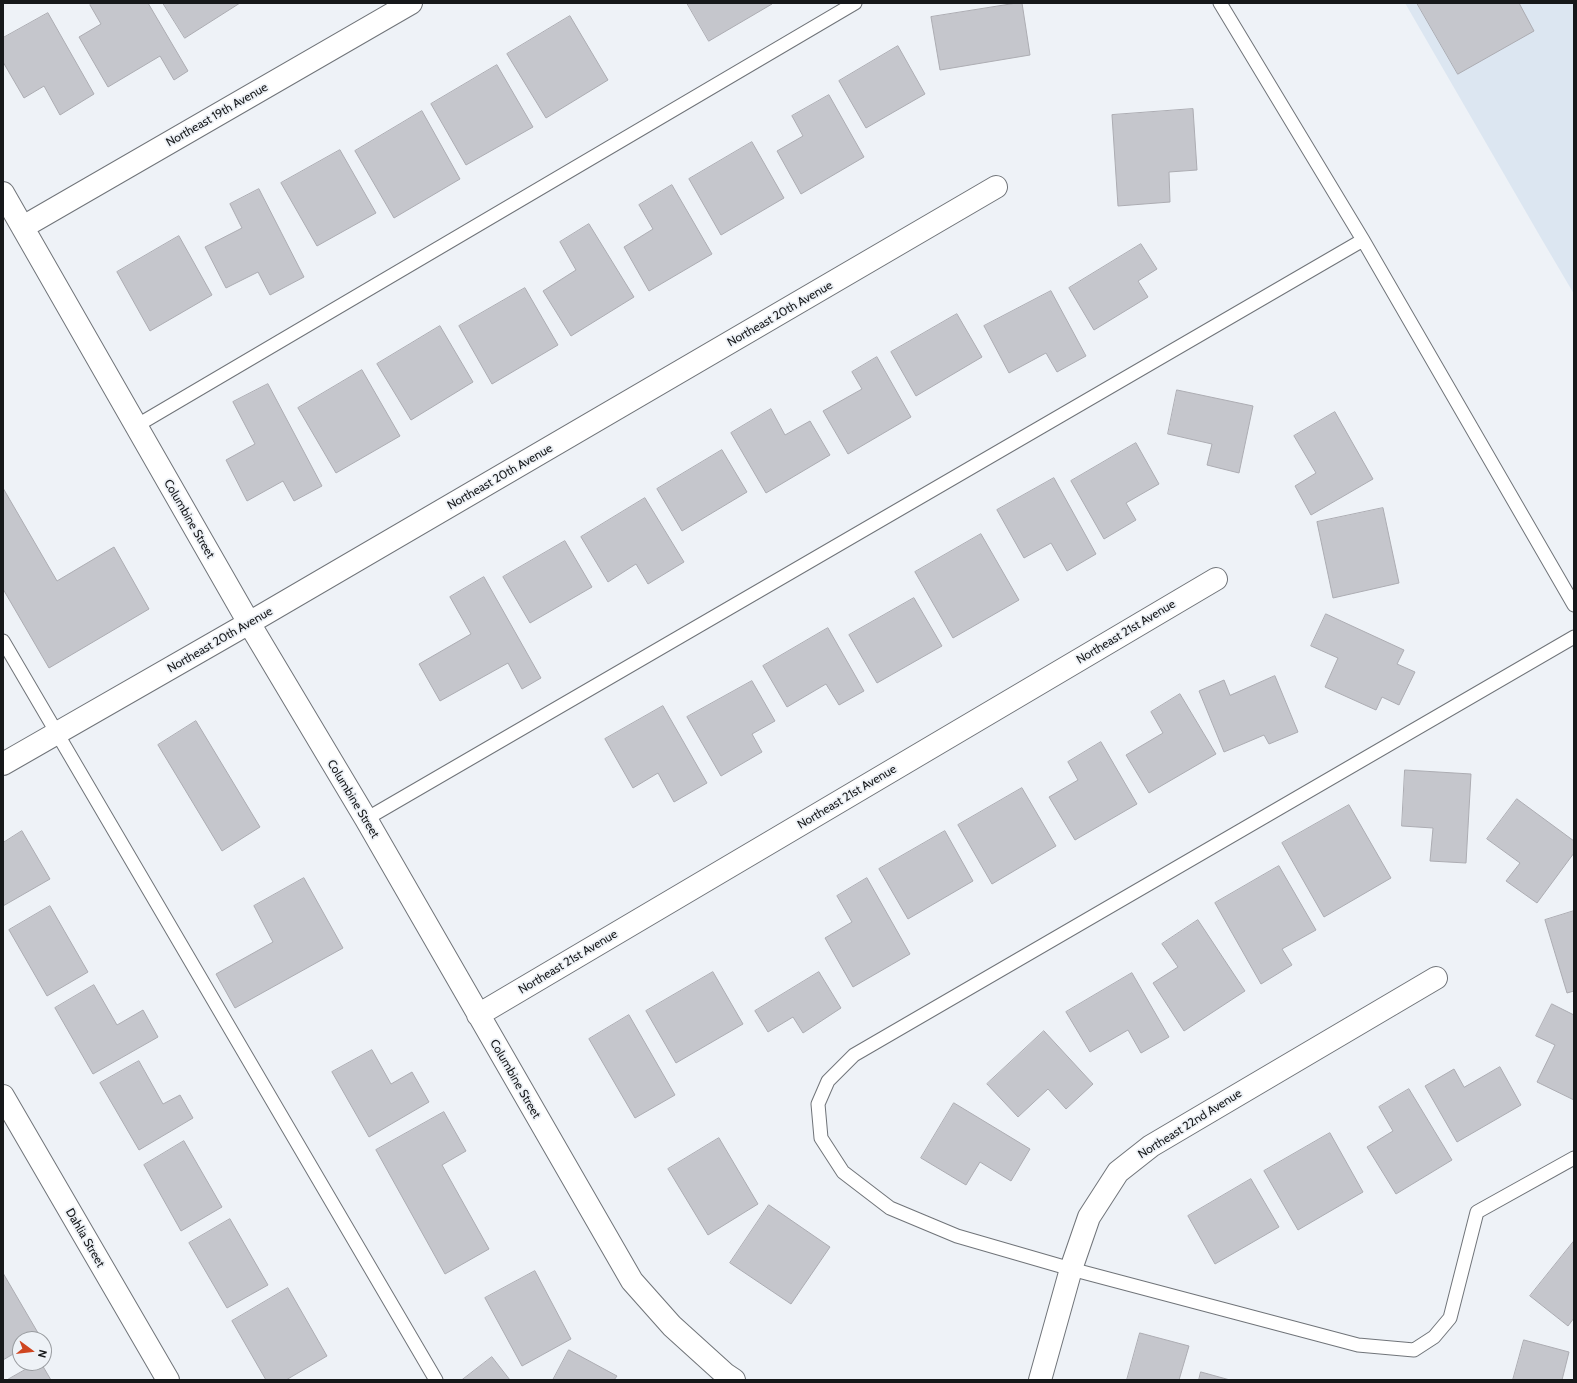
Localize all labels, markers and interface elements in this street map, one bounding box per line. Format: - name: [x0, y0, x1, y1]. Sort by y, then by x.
- street label: Northeast 19th Avenue: [164, 80, 270, 150]
- street label: Northeast 20th Avenue: [725, 278, 835, 350]
- street label: Northeast 20th Avenue: [445, 441, 555, 513]
- street label: Columbine Street: [160, 477, 218, 561]
- street label: Northeast 21st Avenue: [1074, 597, 1178, 667]
- street label: Northeast 20th Avenue: [165, 604, 275, 676]
- street label: Columbine Street: [324, 757, 382, 841]
- street label: Northeast 21st Avenue: [795, 762, 899, 832]
- street label: Northeast 21st Avenue: [516, 927, 620, 997]
- street label: Columbine Street: [486, 1037, 544, 1121]
- street label: Northeast 22nd Avenue: [1136, 1086, 1244, 1162]
- street label: Dahlia Street: [62, 1206, 108, 1270]
- north arrow: [12, 1331, 52, 1371]
- text: N: [35, 1348, 50, 1359]

